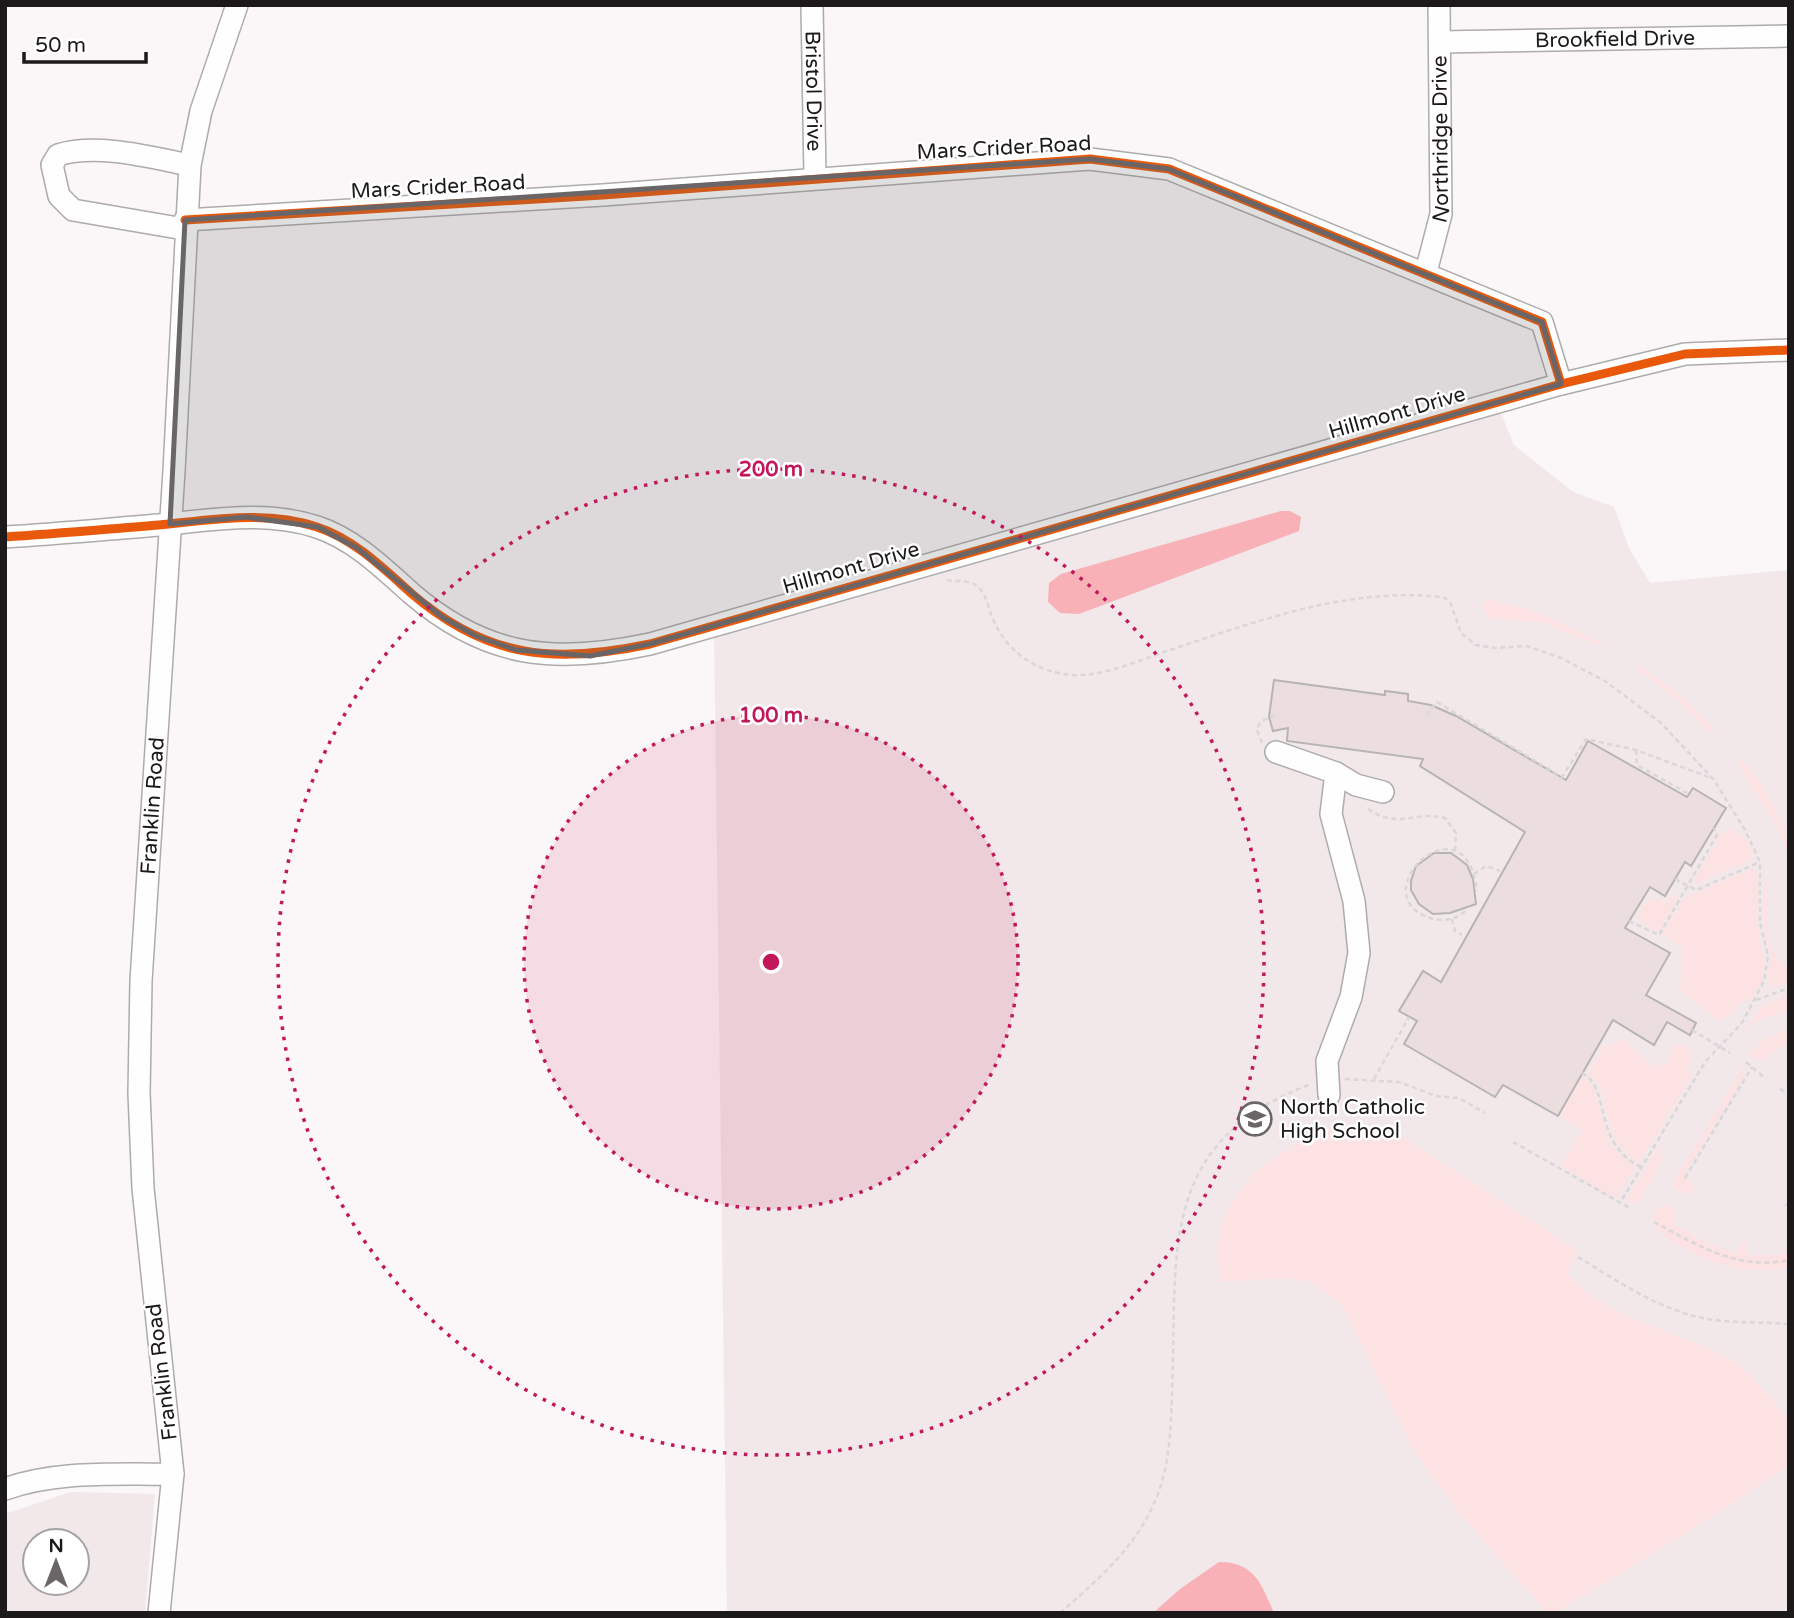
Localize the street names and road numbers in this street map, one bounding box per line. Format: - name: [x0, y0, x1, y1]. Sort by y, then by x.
- street label: Brookfield Drive: [1535, 25, 1695, 53]
- street label: Bristol Drive: [800, 30, 827, 152]
- street label: Northridge Drive: [1427, 55, 1455, 225]
- street label: Mars Crider Road: [916, 131, 1092, 165]
- street label: Mars Crider Road: [350, 170, 526, 204]
- street label: Hillmont Drive: [1326, 382, 1468, 444]
- street label: Hillmont Drive: [780, 537, 922, 599]
- street label: Franklin Road: [135, 736, 169, 875]
- street label: Franklin Road: [141, 1302, 183, 1442]

